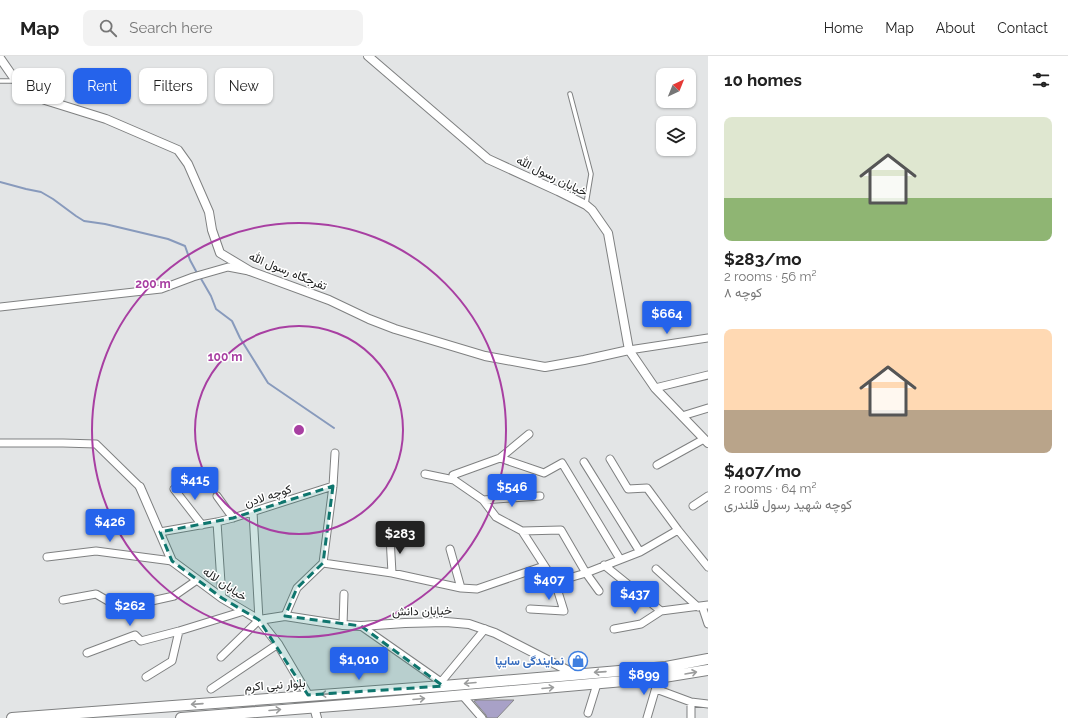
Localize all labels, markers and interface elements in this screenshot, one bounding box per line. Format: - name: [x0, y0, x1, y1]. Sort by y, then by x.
- search box: [83, 10, 363, 46]
- text: Map: [20, 17, 59, 39]
- icon: search: [97, 17, 119, 39]
- text: Search here: [129, 19, 213, 37]
- text: Home: [824, 20, 863, 36]
- text: Map: [885, 20, 914, 36]
- text: About: [936, 20, 975, 36]
- text: Contact: [997, 20, 1048, 36]
- chip: Buy: [12, 68, 65, 104]
- chip: Rent: [73, 68, 131, 104]
- chip: Filters: [139, 68, 207, 104]
- chip: New: [215, 68, 273, 104]
- north arrow: [656, 68, 696, 108]
- map controls: [656, 68, 696, 156]
- icon: filters: [1030, 69, 1052, 91]
- text: 10 homes: [724, 70, 802, 90]
- button: layers: [656, 116, 696, 156]
- icon: home: [852, 143, 924, 215]
- street label: خیابان رسول الله: [514, 153, 590, 200]
- street label: تفرجگاه رسول الله: [246, 249, 329, 294]
- text: $283/mo: [724, 249, 802, 269]
- text: 2 rooms · 56 m²: [724, 269, 816, 284]
- text: 200 m: [135, 277, 171, 291]
- text: کوچه ۸: [724, 285, 762, 300]
- pin: $664: [643, 301, 691, 335]
- text: $664: [651, 306, 683, 321]
- text: 100 m: [208, 350, 242, 364]
- icon: home: [852, 355, 924, 427]
- centre of rings: [292, 423, 306, 437]
- text: $407/mo: [724, 461, 801, 481]
- pin: $415: [171, 467, 219, 501]
- text: $415: [180, 472, 210, 487]
- pin: $546: [488, 474, 536, 508]
- text: $546: [497, 479, 527, 494]
- text: 2 rooms · 64 m²: [724, 481, 816, 496]
- street label: کوچه لادن: [243, 482, 294, 511]
- text: کوچه شهید رسول قلندری: [724, 497, 852, 512]
- pin: $426: [86, 509, 134, 543]
- text: $426: [95, 514, 125, 529]
- pin: $283: [376, 521, 424, 555]
- text: $283: [385, 526, 415, 541]
- street label: خیابان لاله: [200, 564, 250, 604]
- pin: $407: [525, 567, 573, 601]
- text: $407: [534, 572, 564, 587]
- pin: $437: [611, 581, 659, 615]
- text: $437: [620, 586, 650, 601]
- pin: $262: [106, 593, 154, 627]
- text: $262: [115, 598, 145, 613]
- street label: خیابان دانش: [392, 603, 452, 620]
- pin: $1,010: [326, 647, 392, 681]
- shop icon: نمایندگی سایپا: [567, 650, 589, 672]
- text: $1,010: [339, 652, 379, 667]
- place label: نمایندگی سایپا: [495, 654, 564, 669]
- pin: $899: [620, 662, 668, 696]
- text: $899: [628, 667, 660, 682]
- one-way arrow: [594, 668, 607, 675]
- one-way arrow: [684, 668, 697, 676]
- street label: بلوار نبی اکرم: [244, 676, 306, 695]
- one-way arrow: [464, 680, 477, 687]
- one-way arrow: [541, 684, 554, 691]
- one-way arrow: [321, 691, 334, 698]
- one-way arrow: [412, 696, 425, 703]
- one-way arrow: [191, 700, 204, 707]
- one-way arrow: [268, 707, 281, 714]

